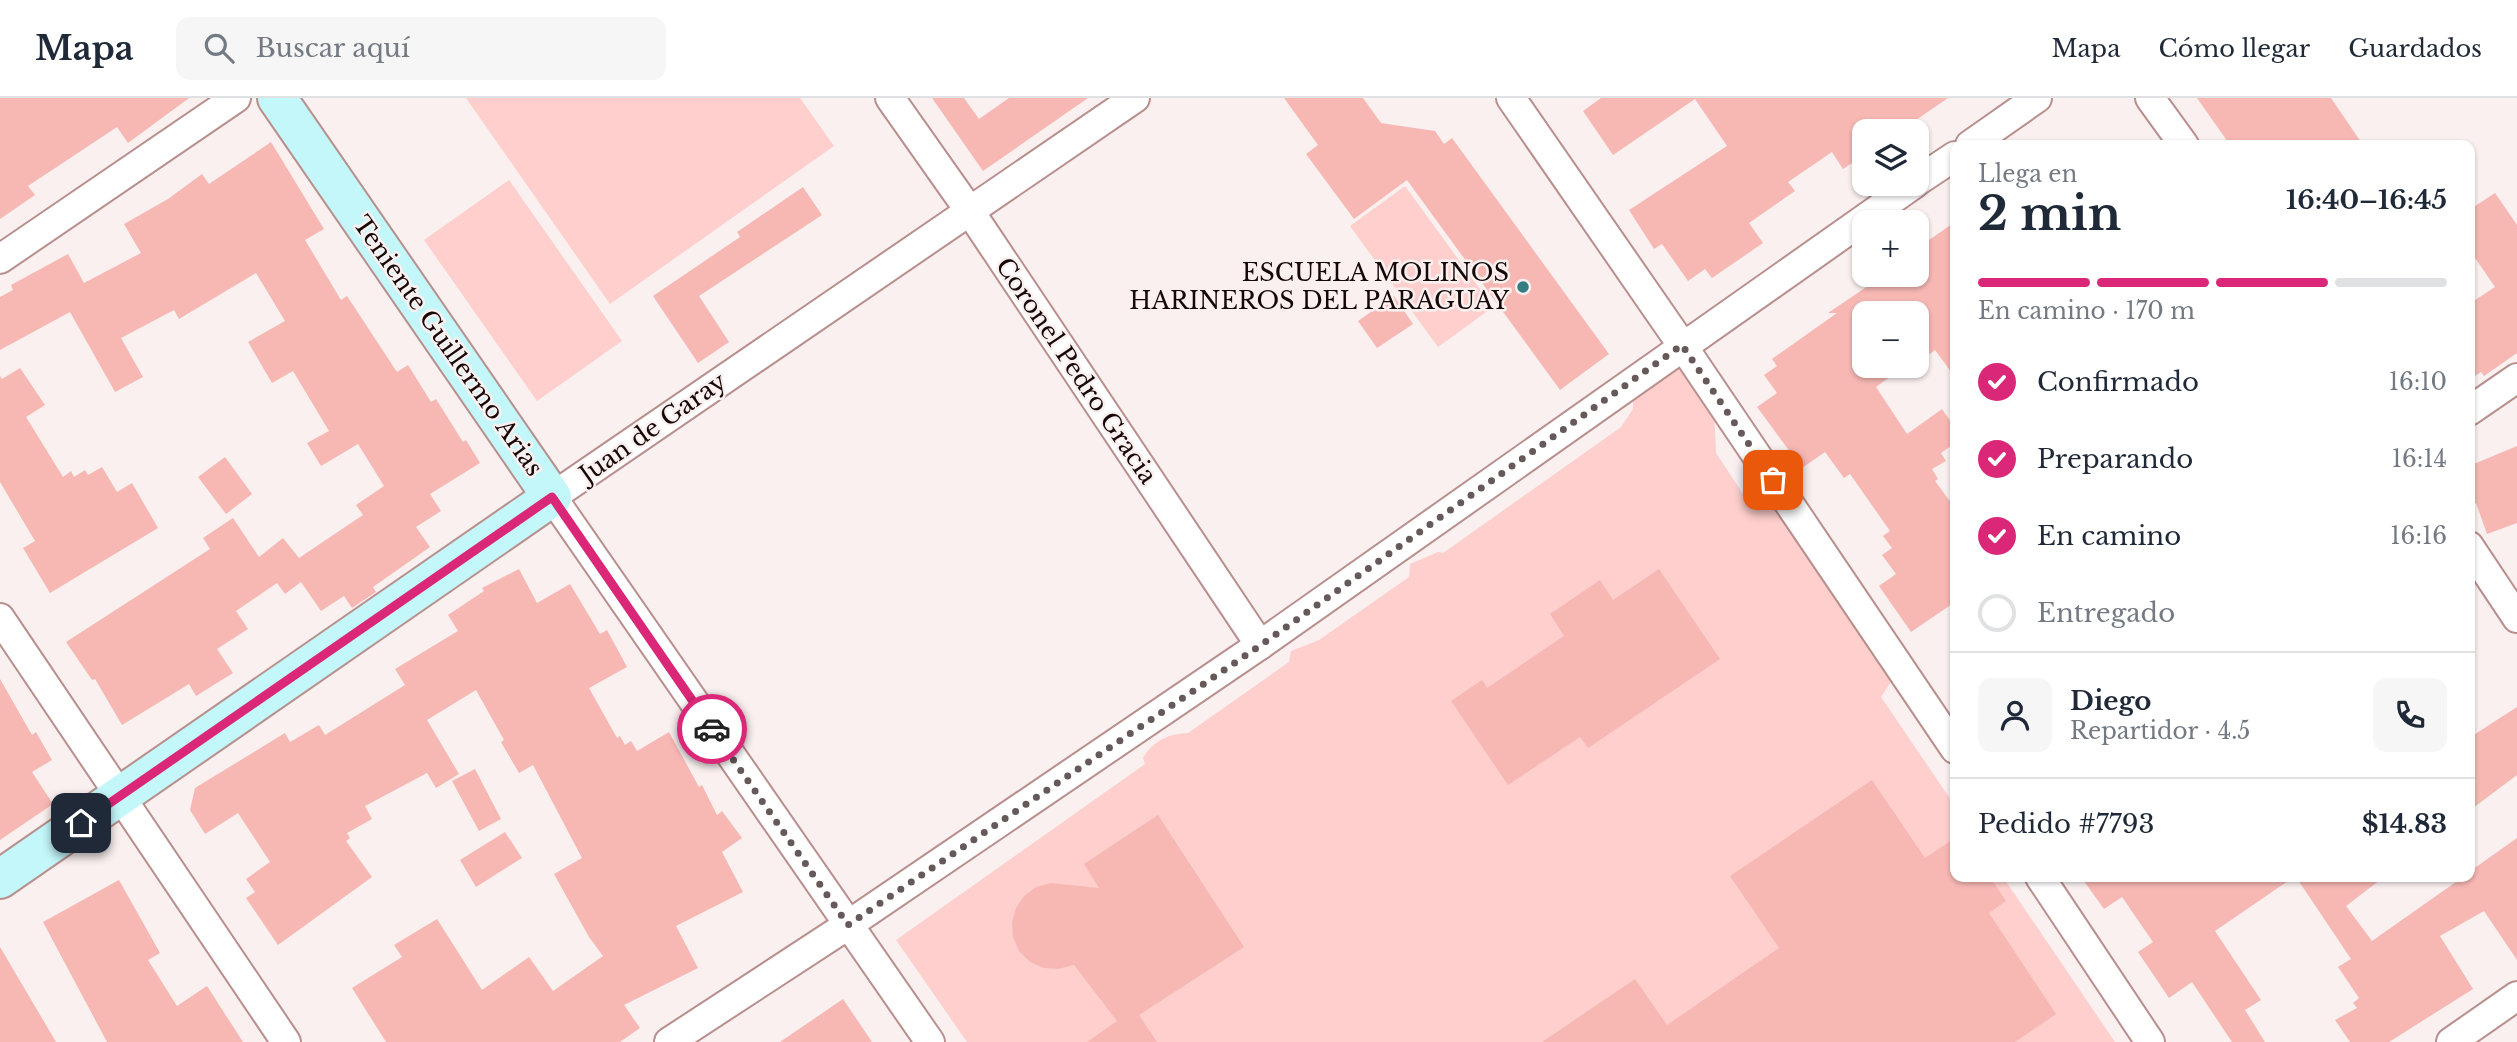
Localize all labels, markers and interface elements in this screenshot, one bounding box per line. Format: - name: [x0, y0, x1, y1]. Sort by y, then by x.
- search box: [176, 17, 666, 80]
- text: Mapa: [35, 28, 134, 69]
- icon: search: [200, 29, 238, 67]
- text: Buscar aquí: [256, 32, 410, 64]
- text: Mapa: [2051, 34, 2120, 63]
- text: Cómo llegar: [2158, 34, 2310, 63]
- text: Guardados: [2348, 34, 2482, 63]
- map controls: [1852, 119, 1929, 378]
- button: layers: [1852, 119, 1929, 196]
- text: Llega en: [1978, 160, 2077, 188]
- text: 16:40–16:45: [2286, 184, 2447, 216]
- text: 2 min: [1978, 185, 2121, 242]
- street label: Teniente Guillermo Arias: [347, 210, 549, 481]
- button: +: [1852, 210, 1929, 287]
- street label: Coronel Pedro Gracia: [990, 252, 1163, 490]
- place label: ESCUELA MOLINOS HARINEROS DEL PARAGUAY: [1129, 258, 1509, 315]
- marker: ESCUELA MOLINOS HARINEROS DEL PARAGUAY: [1515, 279, 1531, 295]
- text: En camino · 170 m: [1978, 297, 2195, 325]
- button: −: [1852, 301, 1929, 378]
- icon: check: [1978, 363, 2016, 401]
- street label: Juan de Garay: [571, 366, 732, 491]
- text: Confirmado: [2037, 366, 2199, 398]
- text: 16:10: [2389, 368, 2447, 396]
- icon: check: [1978, 440, 2016, 478]
- text: Preparando: [2037, 443, 2193, 475]
- text: 16:14: [2392, 445, 2447, 473]
- pin: [1743, 450, 1803, 510]
- icon: bag: [1754, 461, 1792, 499]
- icon: check: [1978, 517, 2016, 555]
- text: En camino: [2037, 520, 2181, 552]
- text: 16:16: [2390, 522, 2447, 550]
- text: Entregado: [2037, 597, 2175, 629]
- button: person: [1978, 678, 2052, 752]
- button: phone: [2373, 678, 2447, 752]
- text: Diego: [2070, 685, 2151, 717]
- courier: [677, 694, 747, 764]
- icon: car: [693, 710, 731, 748]
- text: Repartidor · 4.5: [2070, 717, 2250, 745]
- pin: [51, 793, 111, 853]
- icon: home: [62, 804, 100, 842]
- text: Pedido #7793: [1978, 808, 2155, 840]
- text: $14.83: [2362, 808, 2447, 840]

